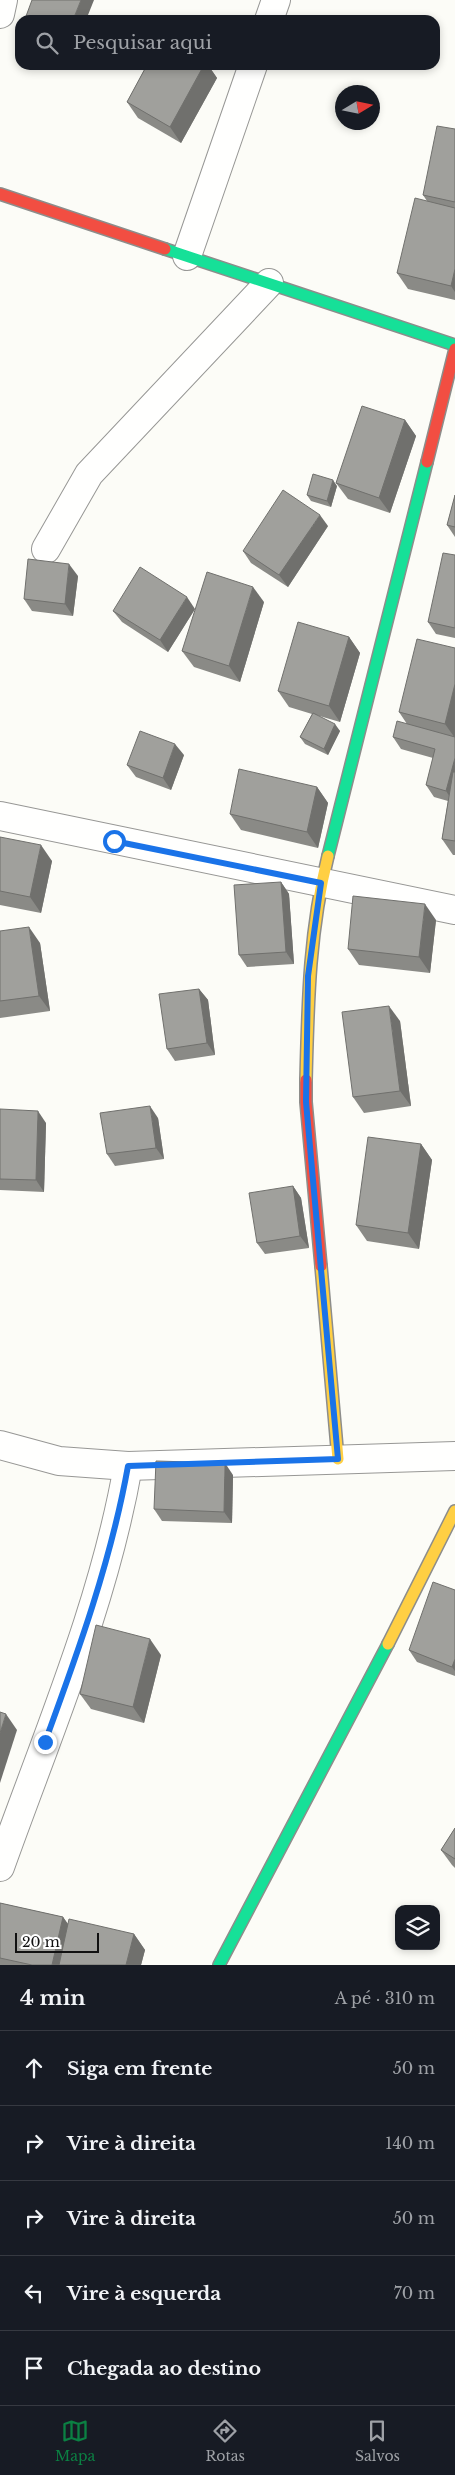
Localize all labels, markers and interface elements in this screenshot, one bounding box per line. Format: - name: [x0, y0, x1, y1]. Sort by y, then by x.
- search box: [15, 15, 440, 70]
- icon: search: [33, 29, 61, 57]
- text: Pesquisar aqui: [73, 31, 212, 54]
- north arrow: [335, 85, 380, 130]
- route start: [103, 830, 126, 853]
- route end: [34, 1731, 57, 1754]
- map controls: [395, 1905, 440, 1950]
- button: layers: [395, 1905, 440, 1950]
- scale bar: [15, 1930, 99, 1953]
- text: 20 m: [22, 1933, 60, 1951]
- text: 4 min: [20, 1985, 86, 2011]
- text: A pé · 310 m: [335, 1988, 435, 2008]
- icon: ahead: [20, 2054, 48, 2082]
- text: Siga em frente: [67, 2057, 212, 2080]
- text: 50 m: [393, 2058, 435, 2078]
- icon: right: [20, 2129, 48, 2157]
- text: Vire à direita: [67, 2132, 196, 2155]
- text: 140 m: [385, 2133, 435, 2153]
- icon: right: [20, 2204, 48, 2232]
- text: Vire à direita: [67, 2207, 196, 2230]
- text: 50 m: [393, 2208, 435, 2228]
- icon: left: [20, 2279, 48, 2307]
- text: Vire à esquerda: [67, 2282, 221, 2305]
- text: 70 m: [394, 2283, 435, 2303]
- icon: arrive: [20, 2354, 48, 2382]
- text: Chegada ao destino: [67, 2357, 261, 2380]
- tab: Mapa: [55, 2417, 95, 2465]
- tab: Rotas: [205, 2417, 245, 2465]
- tab: Salvos: [355, 2417, 400, 2465]

